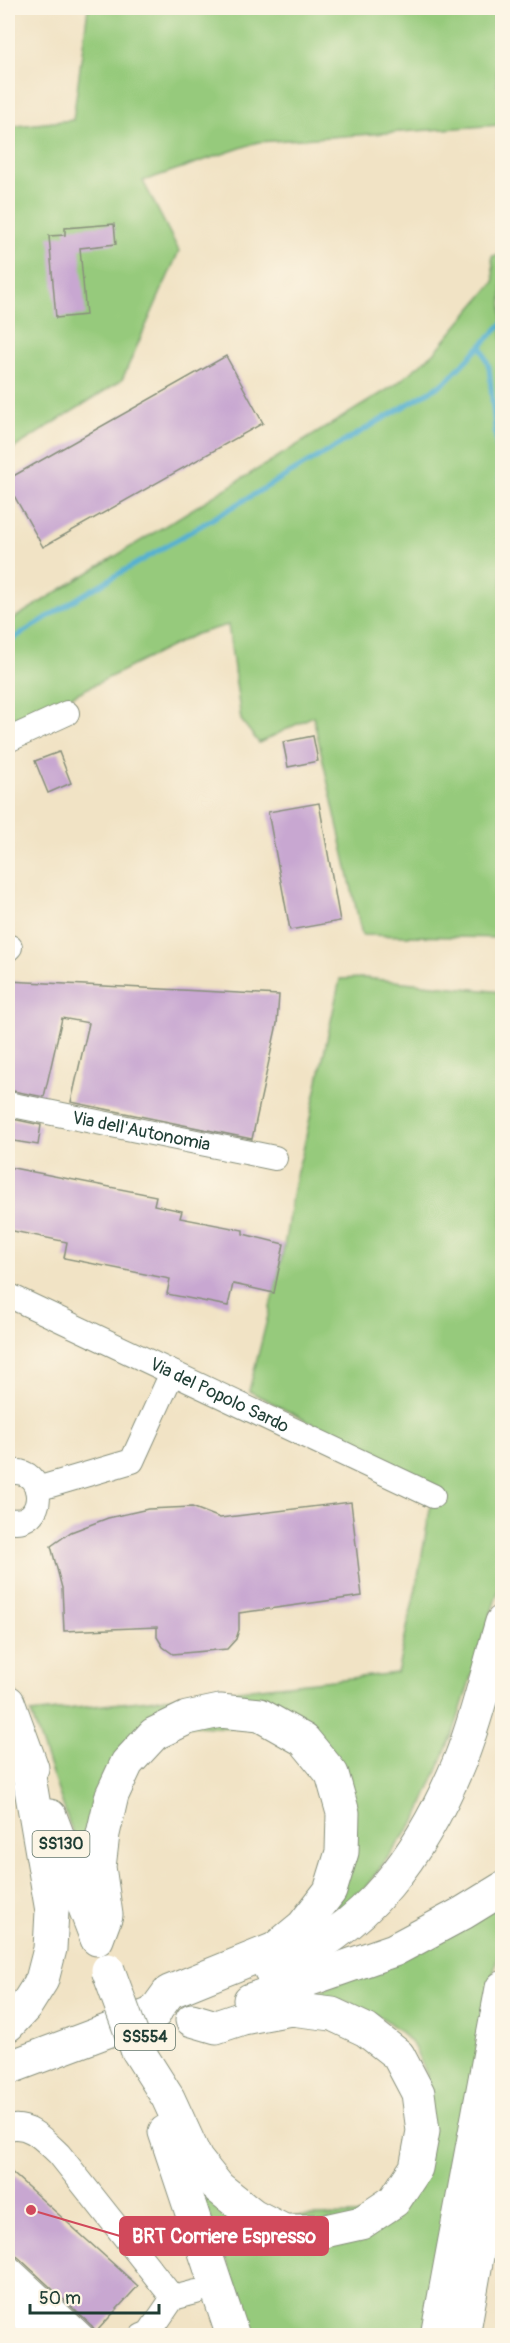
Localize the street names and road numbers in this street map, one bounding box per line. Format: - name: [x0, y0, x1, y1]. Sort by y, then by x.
- street label: Via dell'Autonomia: [70, 1106, 212, 1156]
- street label: Via del Popolo Sardo: [146, 1352, 293, 1438]
- road number: SS130: [32, 1831, 90, 1857]
- road number: SS554: [115, 2024, 175, 2050]

